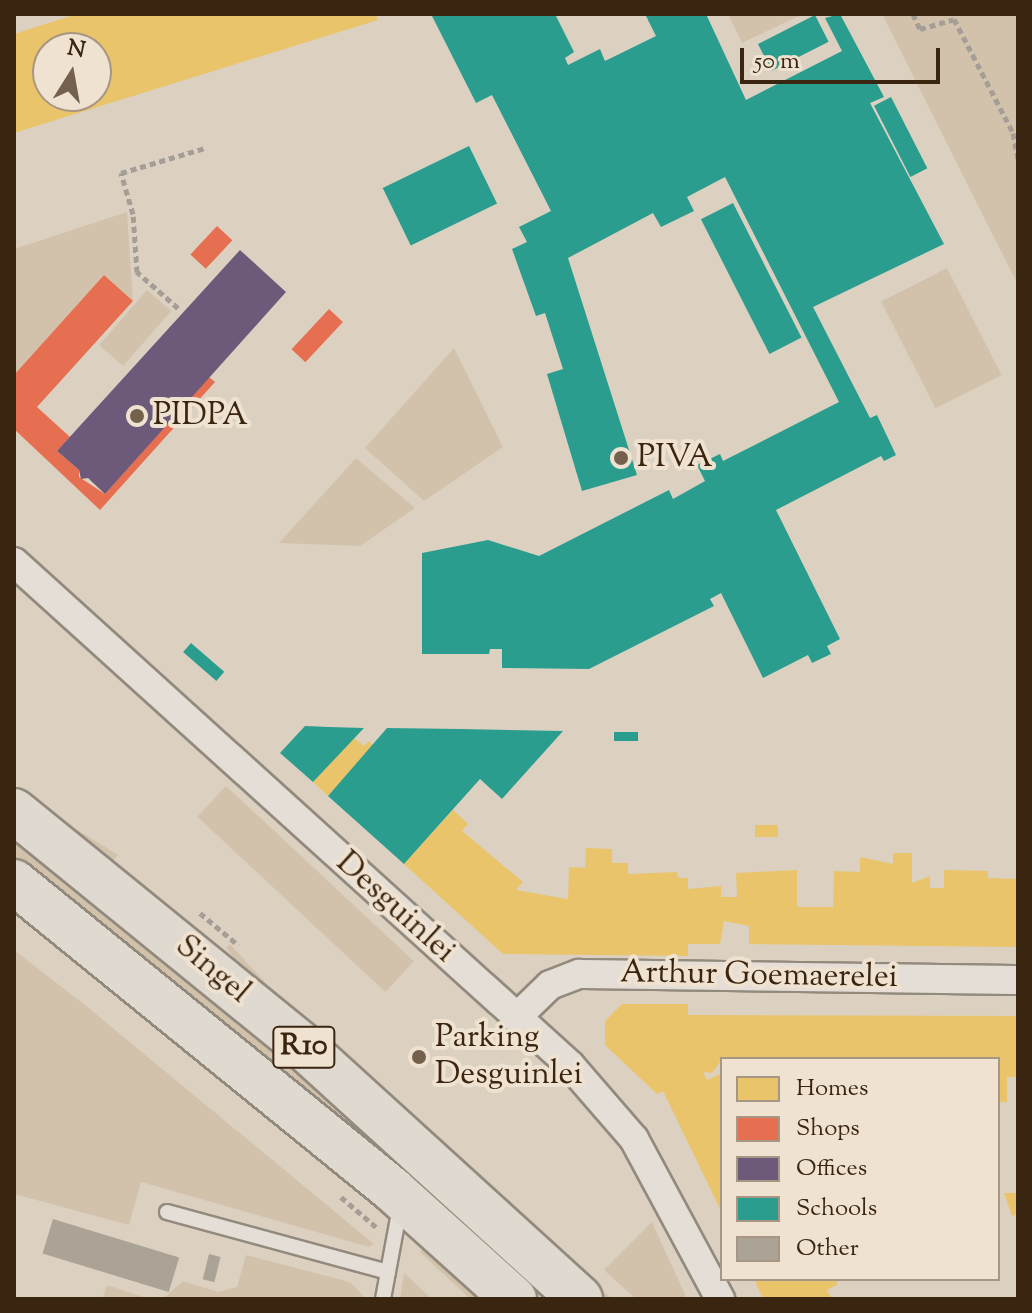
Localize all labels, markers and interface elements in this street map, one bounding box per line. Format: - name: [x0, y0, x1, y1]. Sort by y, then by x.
- north arrow: [32, 32, 112, 112]
- scale bar: [744, 32, 944, 82]
- text: N: [65, 33, 88, 68]
- text: 50 m: [754, 45, 800, 79]
- place label: PIDPA: [153, 397, 248, 435]
- marker: PIDPA: [128, 407, 146, 425]
- place label: PIVA: [637, 439, 713, 477]
- marker: PIVA: [612, 449, 630, 467]
- street label: Desguinlei: [327, 844, 463, 972]
- street label: Singel: [167, 928, 257, 1012]
- street label: Arthur Goemaerelei: [620, 954, 898, 998]
- place label: Parking Desguinlei: [435, 1020, 582, 1095]
- road number: R10: [272, 1021, 336, 1073]
- marker: Parking Desguinlei: [410, 1048, 428, 1066]
- legend: [720, 1057, 1000, 1281]
- text: Homes: [796, 1072, 868, 1106]
- text: Shops: [796, 1112, 860, 1146]
- text: Offices: [796, 1152, 867, 1186]
- text: Schools: [796, 1192, 877, 1226]
- text: Other: [796, 1232, 859, 1266]

